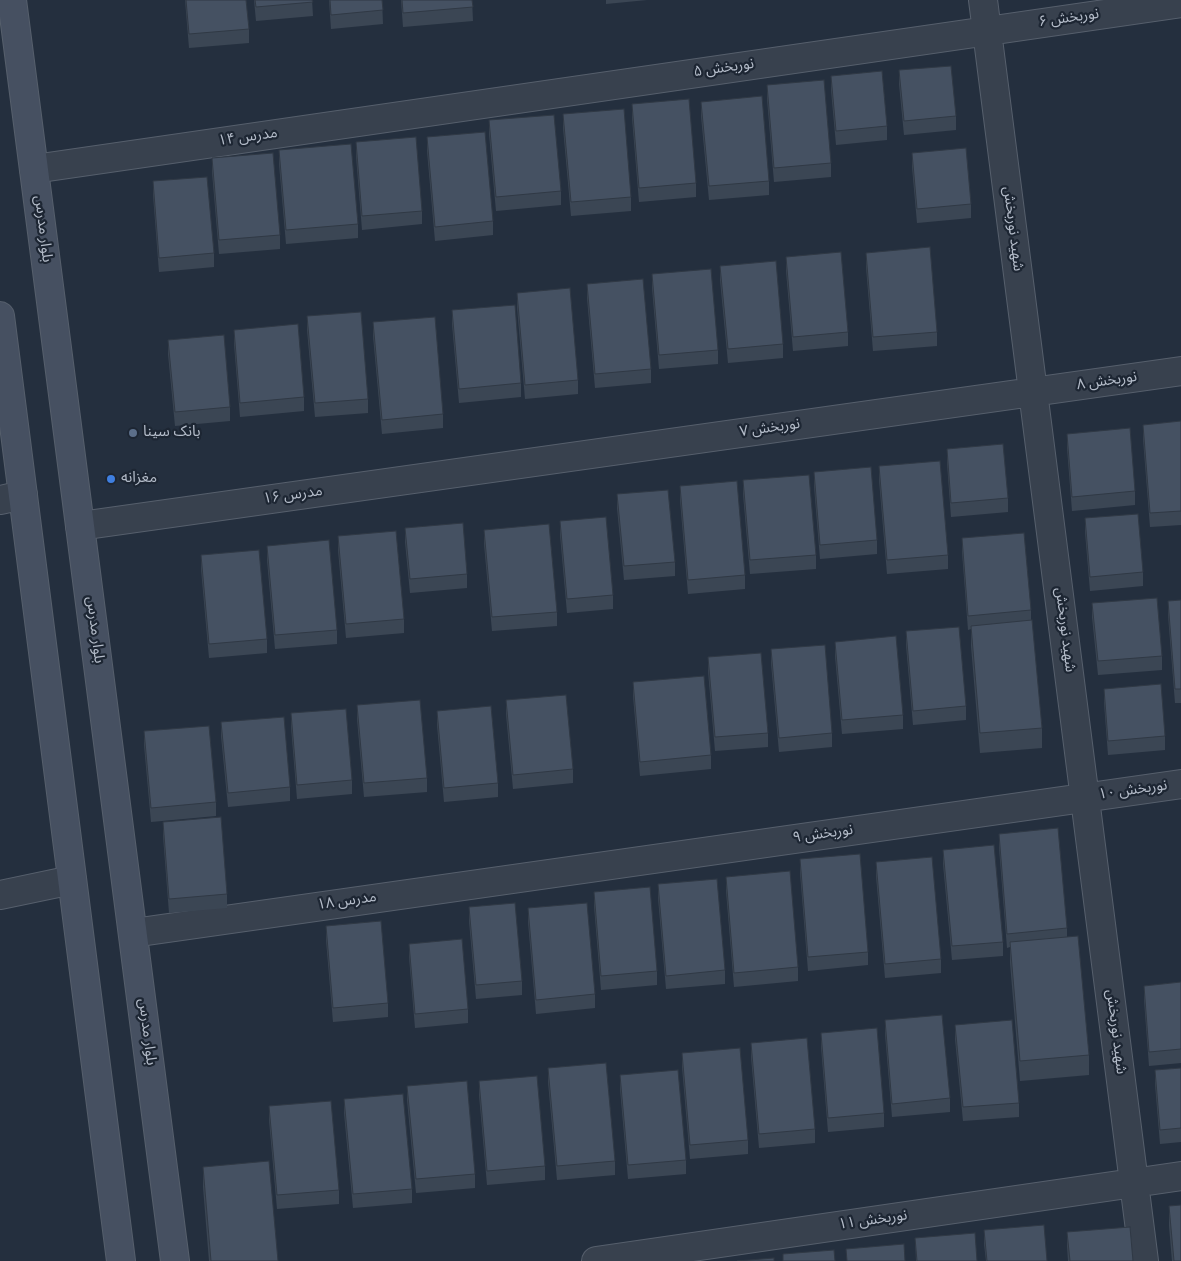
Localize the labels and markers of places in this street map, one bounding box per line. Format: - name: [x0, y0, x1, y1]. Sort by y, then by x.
- place label: بانک سینا: [143, 424, 200, 442]
- marker: بانک سینا: [127, 427, 139, 439]
- place label: مغزانه: [121, 470, 157, 488]
- marker: مغزانه: [105, 473, 117, 485]

